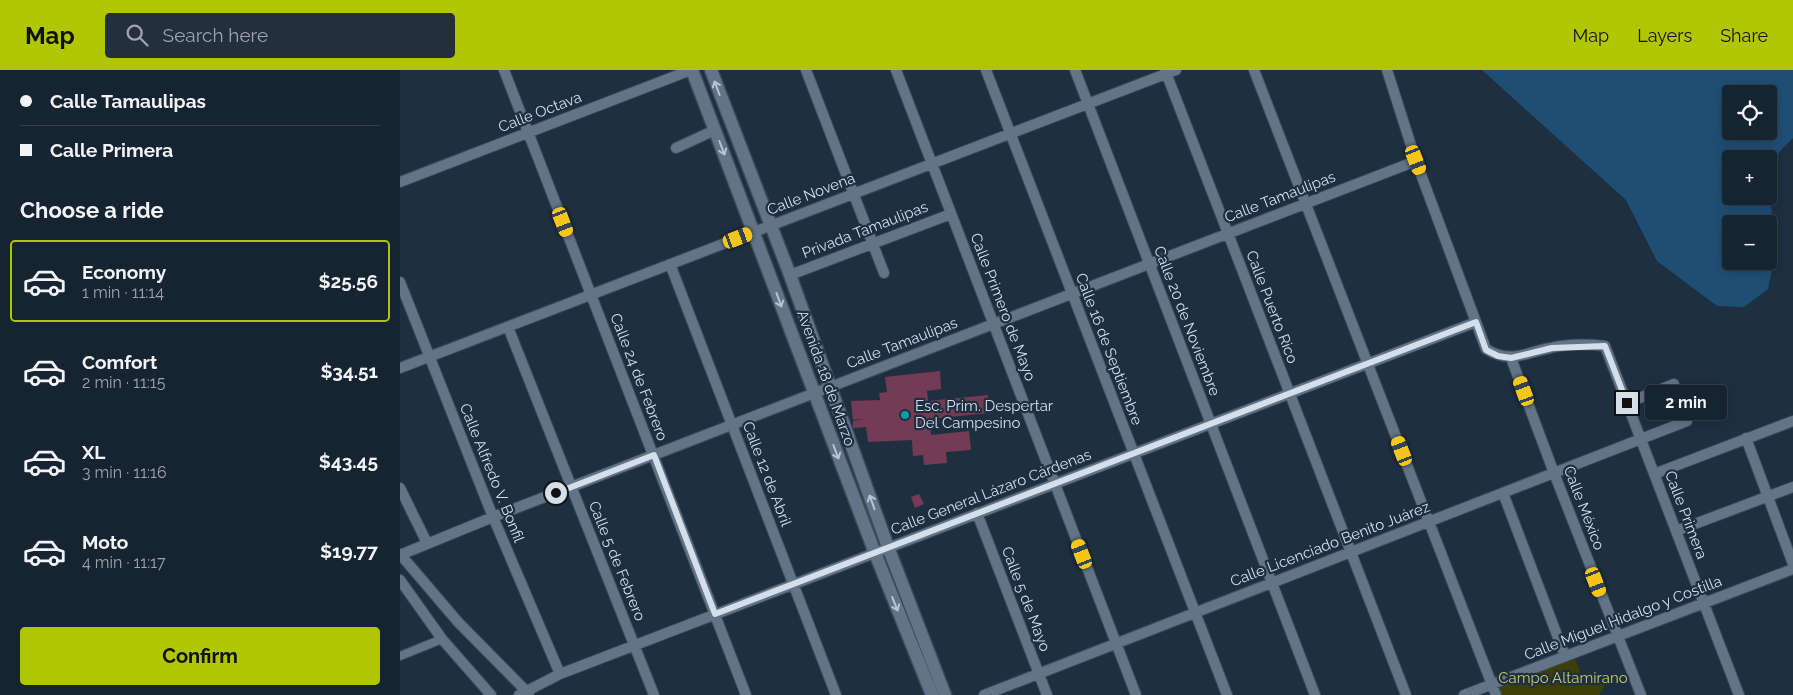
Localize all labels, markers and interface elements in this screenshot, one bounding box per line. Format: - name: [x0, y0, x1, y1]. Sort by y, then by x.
- search box: [105, 13, 455, 58]
- text: Map: [25, 21, 75, 50]
- icon: search: [123, 21, 151, 49]
- text: Search here: [163, 24, 268, 46]
- text: Map: [1573, 25, 1609, 46]
- text: Layers: [1637, 25, 1692, 46]
- text: Share: [1720, 25, 1768, 46]
- one-way arrow: [712, 81, 721, 96]
- map controls: [1722, 85, 1777, 270]
- button: locate: [1722, 85, 1777, 140]
- street label: Calle Octava: [496, 88, 584, 136]
- text: Calle Tamaulipas: [50, 90, 206, 112]
- text: Calle Primera: [50, 139, 173, 161]
- one-way arrow: [718, 140, 727, 155]
- car: [1403, 143, 1428, 177]
- button: +: [1722, 150, 1777, 205]
- street label: Calle Tamaulipas: [1222, 168, 1338, 226]
- street label: Calle Novena: [764, 169, 858, 219]
- text: Choose a ride: [20, 197, 164, 223]
- street label: Privada Tamaulipas: [800, 198, 930, 262]
- car: [550, 205, 575, 239]
- button: −: [1722, 215, 1777, 270]
- car: [721, 226, 754, 250]
- street label: Calle Primero de Mayo: [966, 230, 1040, 384]
- street label: Calle 20 de Noviembre: [1150, 244, 1224, 399]
- street label: Calle Puerto Rico: [1242, 248, 1302, 366]
- icon: car: [22, 259, 67, 304]
- text: Economy: [82, 261, 166, 283]
- text: $25.56: [318, 270, 378, 292]
- street label: Calle 16 de Septiembre: [1072, 270, 1146, 428]
- text: 1 min · 11:14: [82, 283, 164, 302]
- one-way arrow: [775, 292, 784, 307]
- street label: Avenida 18 de Marzo: [793, 308, 859, 448]
- street label: Calle 24 de Febrero: [606, 311, 672, 443]
- street label: Calle Tamaulipas: [844, 314, 960, 372]
- icon: car: [22, 349, 67, 394]
- text: Comfort: [82, 351, 157, 373]
- text: $34.51: [320, 360, 378, 382]
- text: 2 min · 11:15: [82, 373, 165, 392]
- car: [1511, 374, 1536, 408]
- callout: 2 min: [1644, 386, 1727, 420]
- route end: [1616, 392, 1638, 414]
- text: 2 min: [1665, 393, 1707, 412]
- place label: Esc. Prim. Despertar Del Campesino: [915, 397, 1054, 432]
- street label: Calle Alfredo V. Bonfil: [456, 401, 528, 546]
- marker: Esc. Prim. Despertar Del Campesino: [899, 409, 911, 421]
- street label: Calle 12 de Abril: [739, 419, 796, 530]
- car: [1389, 434, 1414, 468]
- icon: car: [22, 439, 67, 484]
- text: XL: [82, 441, 105, 463]
- one-way arrow: [832, 444, 841, 460]
- street label: Calle General Lázaro Cárdenas: [888, 445, 1094, 539]
- text: $43.45: [319, 450, 378, 472]
- text: 3 min · 11:16: [82, 463, 167, 482]
- street label: Calle México: [1560, 463, 1608, 553]
- street label: Calle Primera: [1661, 468, 1711, 562]
- route start: [545, 482, 567, 504]
- one-way arrow: [867, 495, 876, 510]
- street label: Calle Licenciado Benito Juárez: [1228, 498, 1432, 590]
- street label: Calle 5 de Febrero: [585, 499, 649, 623]
- icon: car: [22, 529, 67, 574]
- text: Moto: [82, 531, 128, 553]
- car: [1069, 537, 1094, 571]
- text: $19.77: [320, 540, 378, 562]
- street label: Calle 5 de Mayo: [998, 544, 1054, 654]
- text: 4 min · 11:17: [82, 553, 166, 572]
- car: [1583, 565, 1608, 599]
- street label: Calle Miguel Hidalgo y Costilla: [1522, 572, 1724, 664]
- one-way arrow: [891, 596, 901, 611]
- button: Confirm: [20, 627, 380, 685]
- park label: Campo Altamirano: [1498, 669, 1628, 687]

